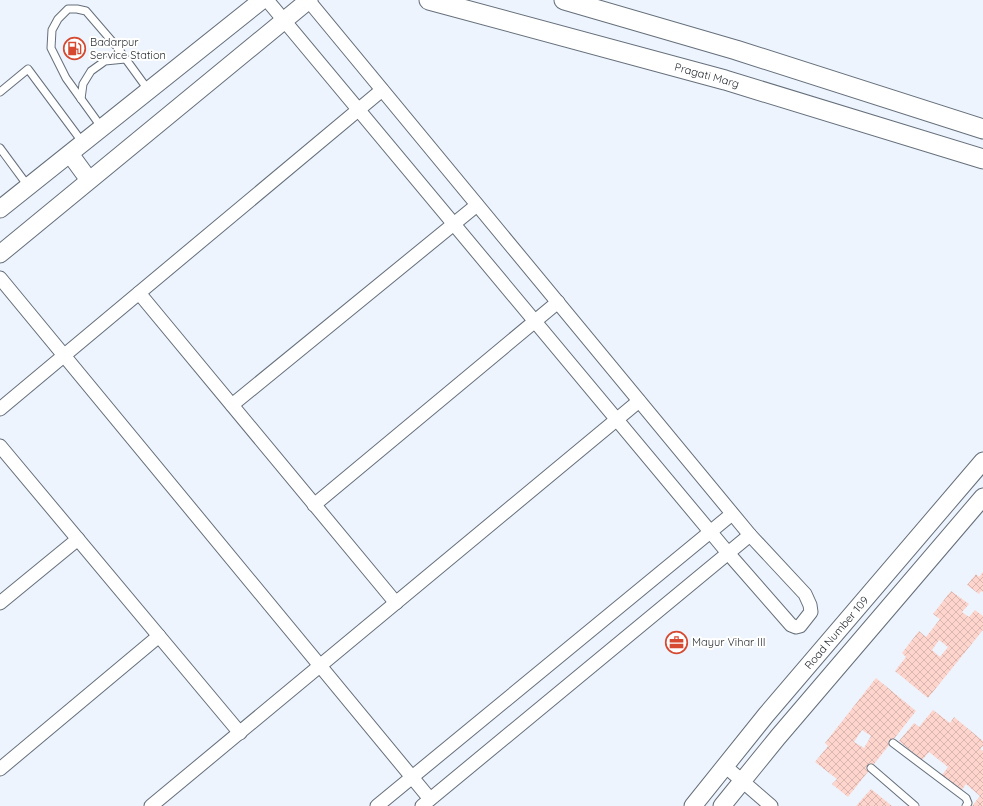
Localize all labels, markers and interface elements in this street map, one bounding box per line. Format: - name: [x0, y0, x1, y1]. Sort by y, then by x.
- fuel station icon: Badarpur Service Station: [62, 35, 88, 61]
- place label: Badarpur Service Station: [90, 35, 166, 62]
- street label: Pragati Marg: [673, 60, 741, 91]
- street label: Road Number 109: [801, 593, 871, 672]
- office icon: Mayur Vihar III: [663, 629, 689, 655]
- place label: Mayur Vihar III: [692, 635, 766, 649]

